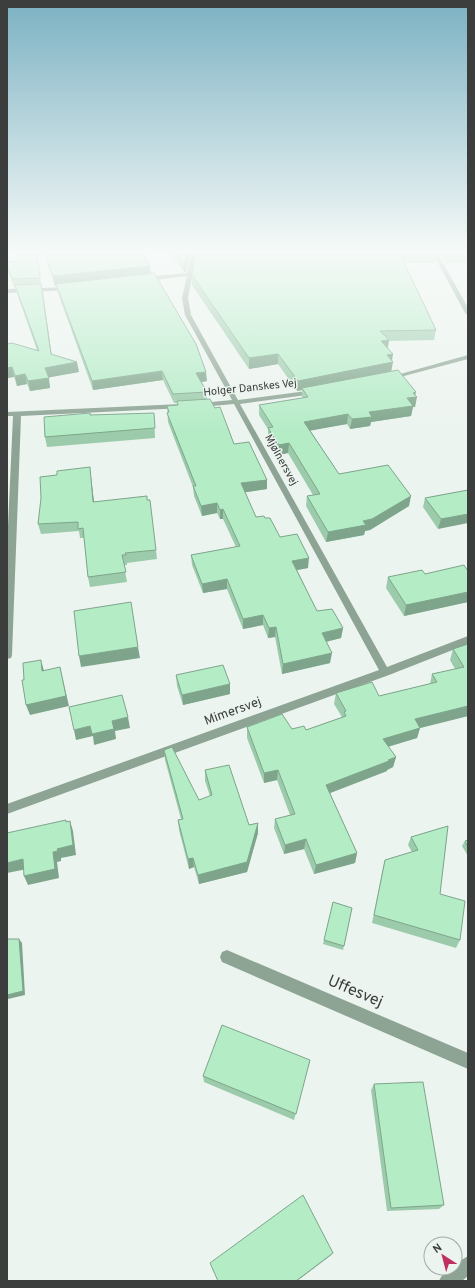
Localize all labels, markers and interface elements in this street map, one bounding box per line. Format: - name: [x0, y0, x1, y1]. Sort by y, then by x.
- street label: Holger Danskes Vej: [203, 376, 297, 400]
- street label: Mjølnersvej: [261, 432, 301, 488]
- street label: Mimersvej: [202, 694, 264, 730]
- street label: Uffesvej: [324, 971, 386, 1013]
- north arrow: [423, 1236, 463, 1276]
- text: N: [430, 1241, 445, 1257]

